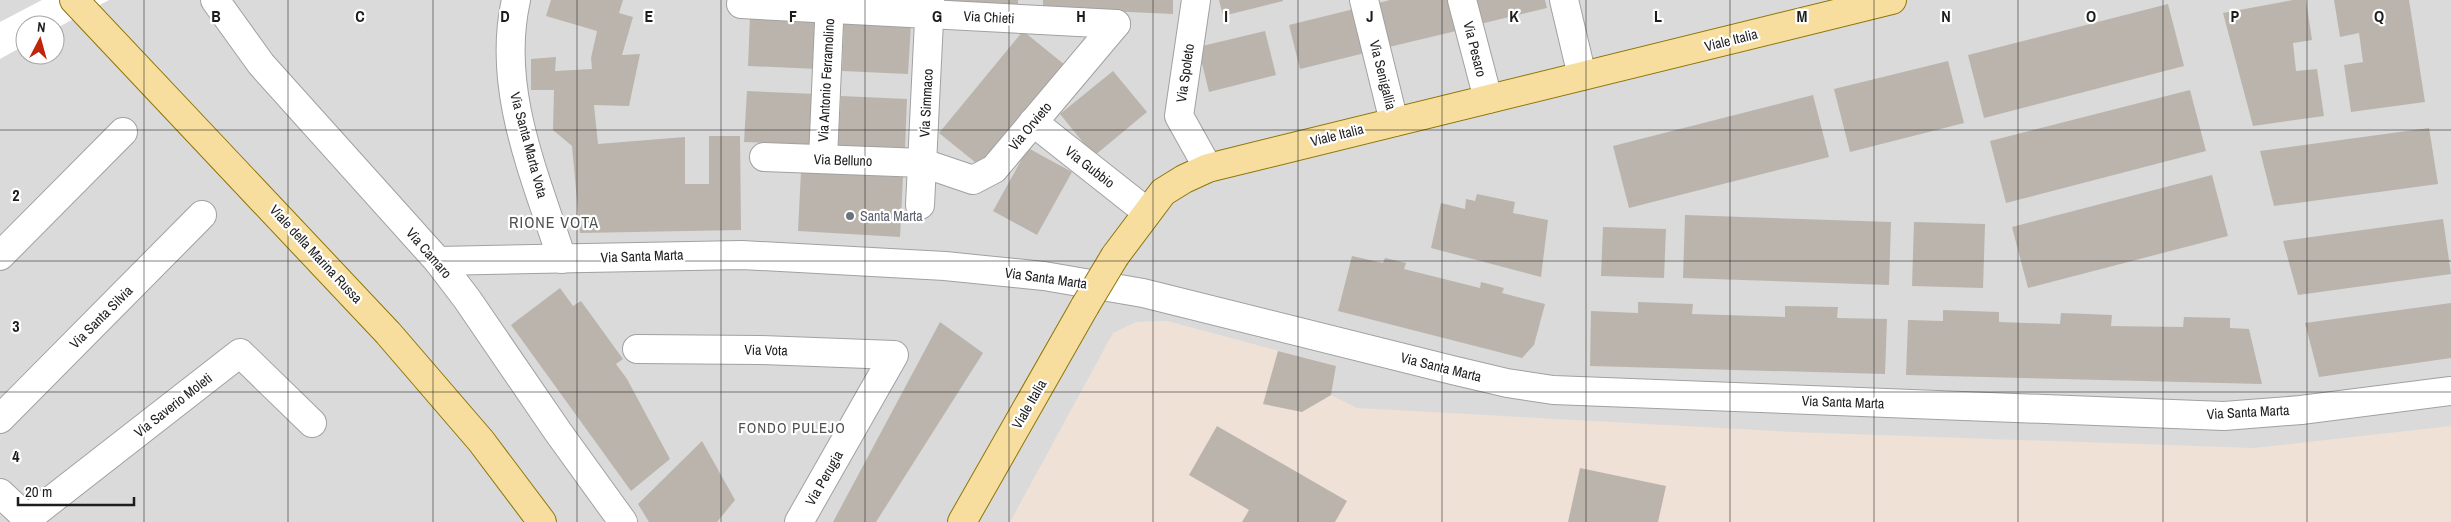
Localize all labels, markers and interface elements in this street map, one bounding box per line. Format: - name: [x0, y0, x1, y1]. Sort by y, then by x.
- text: B: [211, 5, 221, 27]
- text: C: [355, 5, 365, 27]
- text: D: [500, 5, 510, 27]
- text: E: [645, 5, 654, 27]
- text: F: [789, 5, 797, 27]
- text: G: [932, 5, 942, 27]
- text: H: [1076, 5, 1086, 27]
- text: I: [1224, 5, 1228, 27]
- text: J: [1366, 5, 1374, 27]
- text: K: [1509, 5, 1519, 27]
- text: L: [1654, 5, 1662, 27]
- text: M: [1797, 5, 1808, 27]
- text: N: [1941, 5, 1951, 27]
- text: O: [2086, 5, 2096, 27]
- text: P: [2231, 5, 2240, 27]
- text: Q: [2374, 5, 2384, 27]
- street label: Via Chieti: [963, 7, 1015, 27]
- north arrow: [15, 15, 65, 65]
- text: N: [36, 18, 46, 36]
- street label: Via Antonio Ferramolino: [814, 18, 838, 142]
- street label: Via Pesaro: [1459, 19, 1491, 79]
- street label: Viale Italia: [1703, 25, 1760, 55]
- street label: Via Senigallia: [1366, 38, 1401, 112]
- street label: Via Spoleto: [1172, 42, 1198, 104]
- street label: Via Simmaco: [915, 68, 937, 138]
- street label: Via Santa Marta Vota: [506, 90, 552, 201]
- street label: Via Orvieto: [1004, 98, 1056, 154]
- street label: Viale Italia: [1309, 120, 1366, 150]
- street label: Via Gubbio: [1062, 142, 1118, 192]
- street label: Via Belluno: [813, 150, 873, 170]
- text: 2: [12, 184, 20, 206]
- street label: Viale della Marina Russa: [266, 201, 367, 307]
- place label: Santa Marta: [860, 207, 923, 225]
- marker: Santa Marta: [844, 210, 856, 222]
- district label: RIONE VOTA: [509, 211, 599, 233]
- street label: Via Camaro: [402, 224, 456, 282]
- street label: Via Santa Marta: [600, 246, 684, 266]
- street label: Via Santa Marta: [1004, 263, 1089, 293]
- street label: Via Santa Silvia: [66, 281, 137, 352]
- text: 3: [12, 315, 20, 337]
- street label: Via Vota: [744, 341, 788, 359]
- street label: Via Santa Marta: [1399, 348, 1484, 386]
- street label: Via Saverio Moleti: [130, 369, 216, 441]
- street label: Viale Italia: [1008, 376, 1051, 432]
- street label: Via Santa Marta: [1801, 392, 1885, 412]
- street label: Via Santa Marta: [2206, 401, 2290, 423]
- district label: FONDO PULEJO: [738, 417, 846, 438]
- text: 4: [12, 445, 20, 467]
- street label: Via Perugia: [801, 447, 847, 509]
- scale bar: [18, 474, 134, 506]
- text: 20 m: [25, 481, 52, 502]

